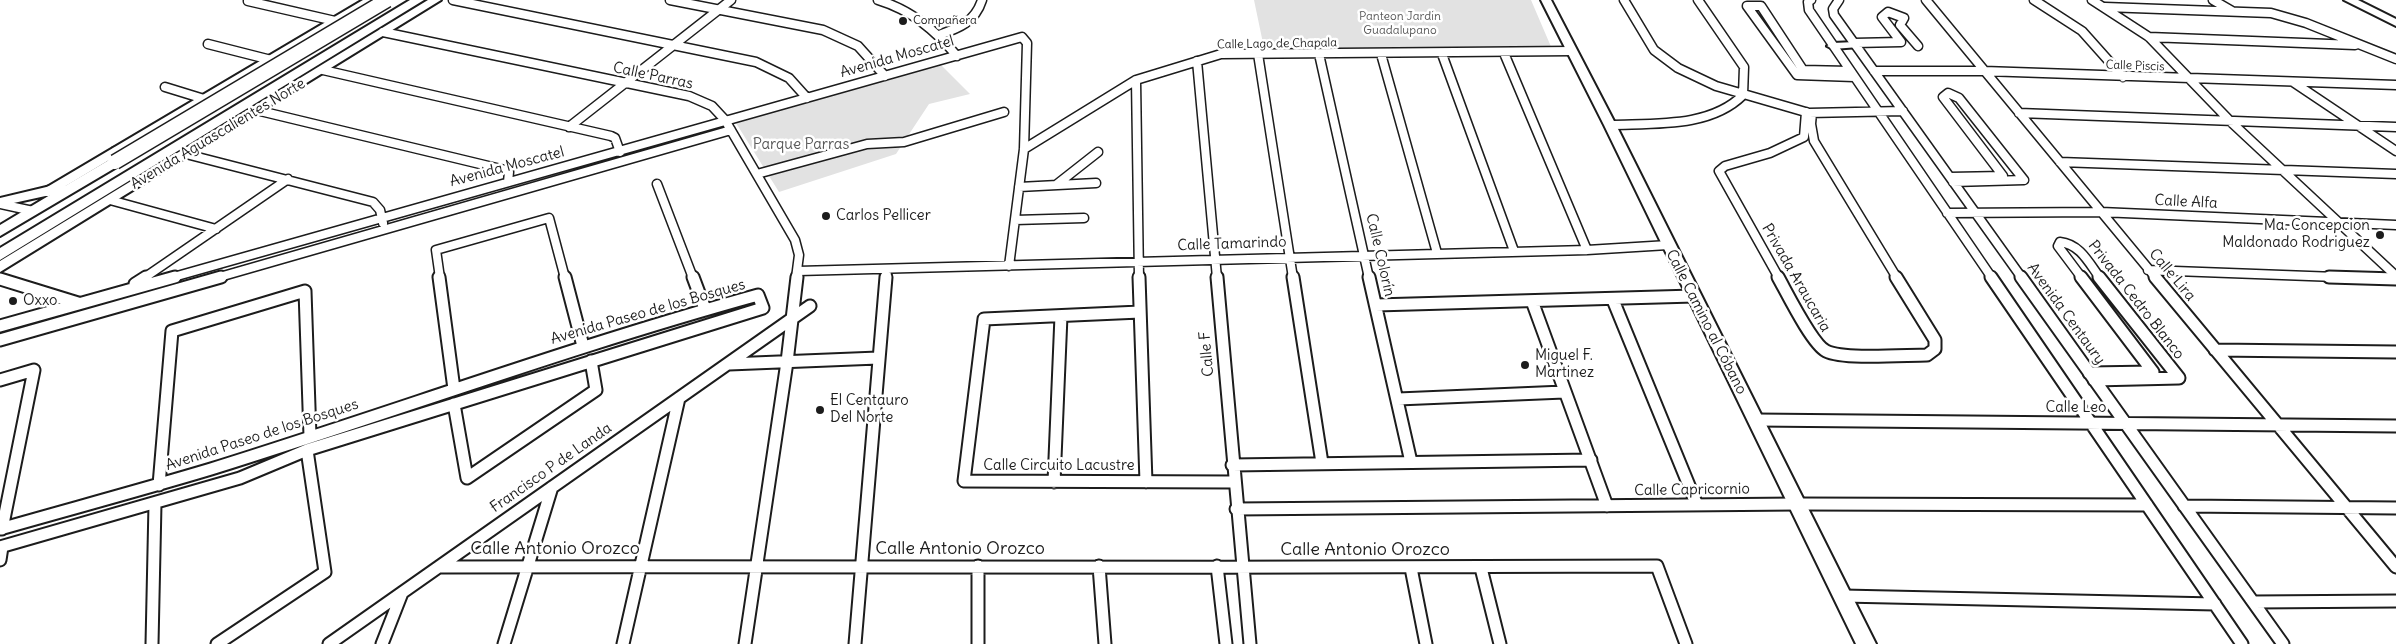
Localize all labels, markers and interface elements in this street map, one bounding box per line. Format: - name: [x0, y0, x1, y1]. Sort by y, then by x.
- park label: Panteon Jardin Guadalupano: [1359, 10, 1441, 38]
- place label: Compañera: [913, 14, 977, 28]
- marker: Compañera: [897, 15, 909, 27]
- street label: Avenida Moscatel: [838, 32, 956, 82]
- street label: Calle Lago de Chapala: [1217, 36, 1337, 52]
- street label: Calle Piscis: [2105, 58, 2165, 74]
- street label: Calle Parras: [611, 59, 695, 93]
- street label: Avenida Aguascalientes Norte: [127, 75, 309, 193]
- park label: Parque Parras: [753, 136, 849, 154]
- street label: Avenida Moscatel: [448, 143, 566, 191]
- street label: Calle Alfa: [2154, 191, 2218, 213]
- place label: Carlos Pellicer: [836, 207, 931, 225]
- marker: Carlos Pellicer: [820, 210, 832, 222]
- street label: Calle Colorín: [1362, 212, 1398, 298]
- place label: Ma. Concepcion Maldonado Rodriguez: [2222, 217, 2370, 252]
- street label: Privada Araucaria: [1758, 221, 1834, 335]
- marker: Ma. Concepcion Maldonado Rodriguez: [2374, 229, 2386, 241]
- street label: Calle Tamarindo: [1177, 233, 1287, 255]
- street label: Privada Cedro Blanco: [2084, 237, 2188, 363]
- street label: Calle Lira: [2145, 245, 2199, 305]
- street label: Calle Camino al Cóbano: [1662, 247, 1750, 397]
- street label: Avenida Centaury: [2023, 260, 2109, 368]
- street label: Avenida Paseo de los Bosques: [549, 276, 747, 348]
- place label: Oxxo: [23, 292, 58, 310]
- marker: Oxxo: [7, 295, 19, 307]
- street label: Calle F: [1196, 331, 1218, 377]
- place label: Miguel F. Martinez: [1535, 347, 1594, 382]
- marker: Miguel F. Martinez: [1519, 359, 1531, 371]
- place label: El Centauro Del Norte: [830, 392, 909, 427]
- street label: Avenida Paseo de los Bosques: [163, 395, 361, 475]
- street label: Calle Leo: [2046, 399, 2106, 417]
- marker: El Centauro Del Norte: [814, 404, 826, 416]
- street label: Francisco P de Landa: [487, 419, 615, 517]
- street label: Calle Circuito Lacustre: [983, 457, 1135, 475]
- street label: Calle Capricornio: [1634, 480, 1750, 500]
- street label: Calle Antonio Orozco: [470, 538, 640, 560]
- street label: Calle Antonio Orozco: [875, 538, 1045, 560]
- street label: Calle Antonio Orozco: [1280, 539, 1450, 561]

